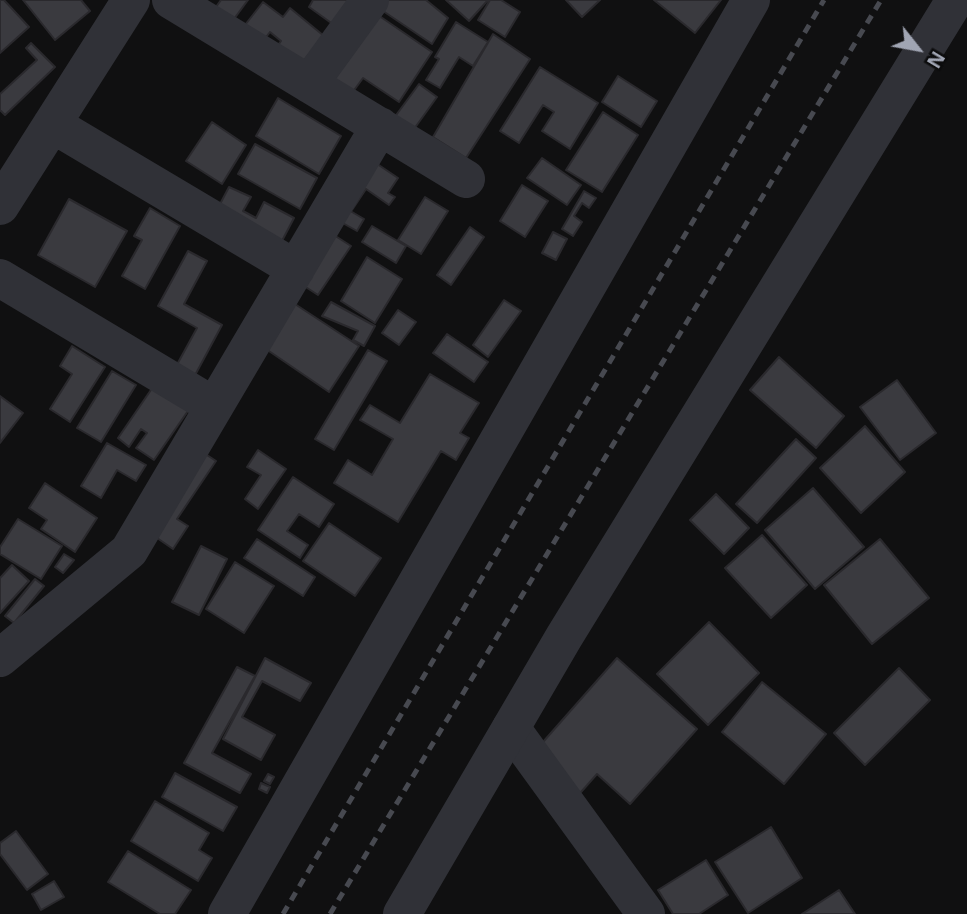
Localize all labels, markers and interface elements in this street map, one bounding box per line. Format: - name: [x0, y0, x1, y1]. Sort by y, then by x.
- north arrow: [883, 14, 953, 84]
- text: N: [921, 46, 951, 73]

